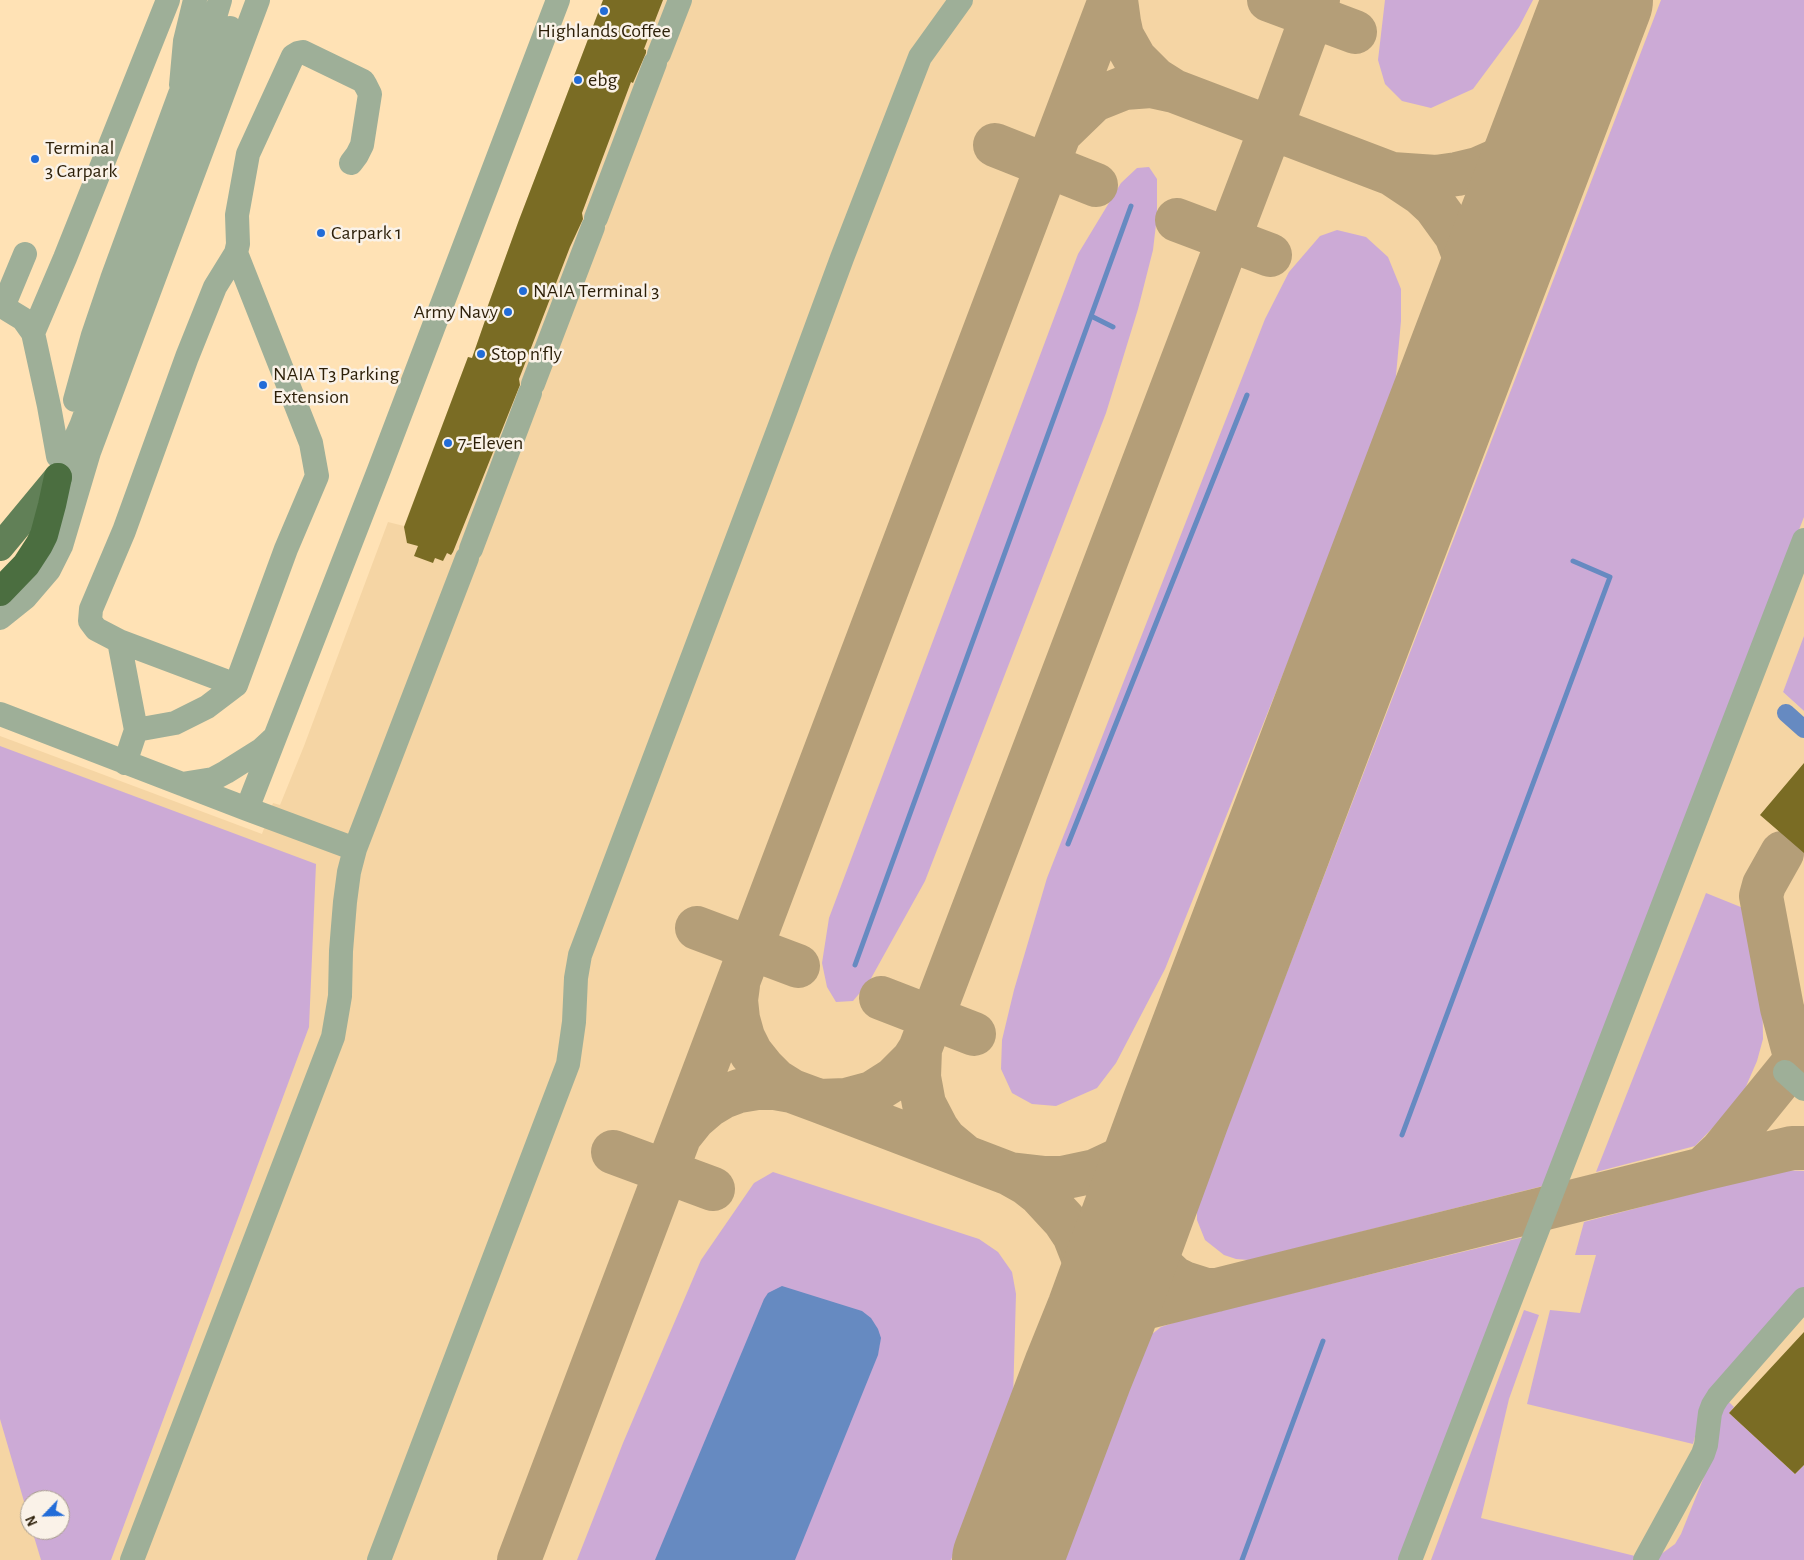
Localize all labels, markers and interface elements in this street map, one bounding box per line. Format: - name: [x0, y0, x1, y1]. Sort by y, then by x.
- marker: Highlands Coffee: [598, 5, 610, 17]
- place label: Highlands Coffee: [537, 19, 671, 43]
- place label: ebg: [588, 68, 617, 92]
- marker: ebg: [572, 74, 584, 86]
- place label: Terminal 3 Carpark: [45, 136, 117, 183]
- marker: Terminal 3 Carpark: [29, 153, 41, 165]
- place label: Carpark 1: [331, 221, 402, 245]
- marker: Carpark 1: [315, 227, 327, 239]
- place label: NAIA Terminal 3: [533, 279, 659, 303]
- marker: NAIA Terminal 3: [517, 285, 529, 297]
- place label: Army Navy: [413, 300, 498, 324]
- marker: Army Navy: [502, 306, 514, 318]
- place label: Stop n'fly: [491, 342, 562, 366]
- marker: Stop n'fly: [475, 348, 487, 360]
- place label: NAIA T3 Parking Extension: [273, 362, 399, 409]
- marker: NAIA T3 Parking Extension: [257, 379, 269, 391]
- place label: 7-Eleven: [458, 431, 523, 455]
- marker: 7-Eleven: [442, 437, 454, 449]
- north arrow: [20, 1490, 70, 1540]
- text: N: [24, 1513, 41, 1528]

